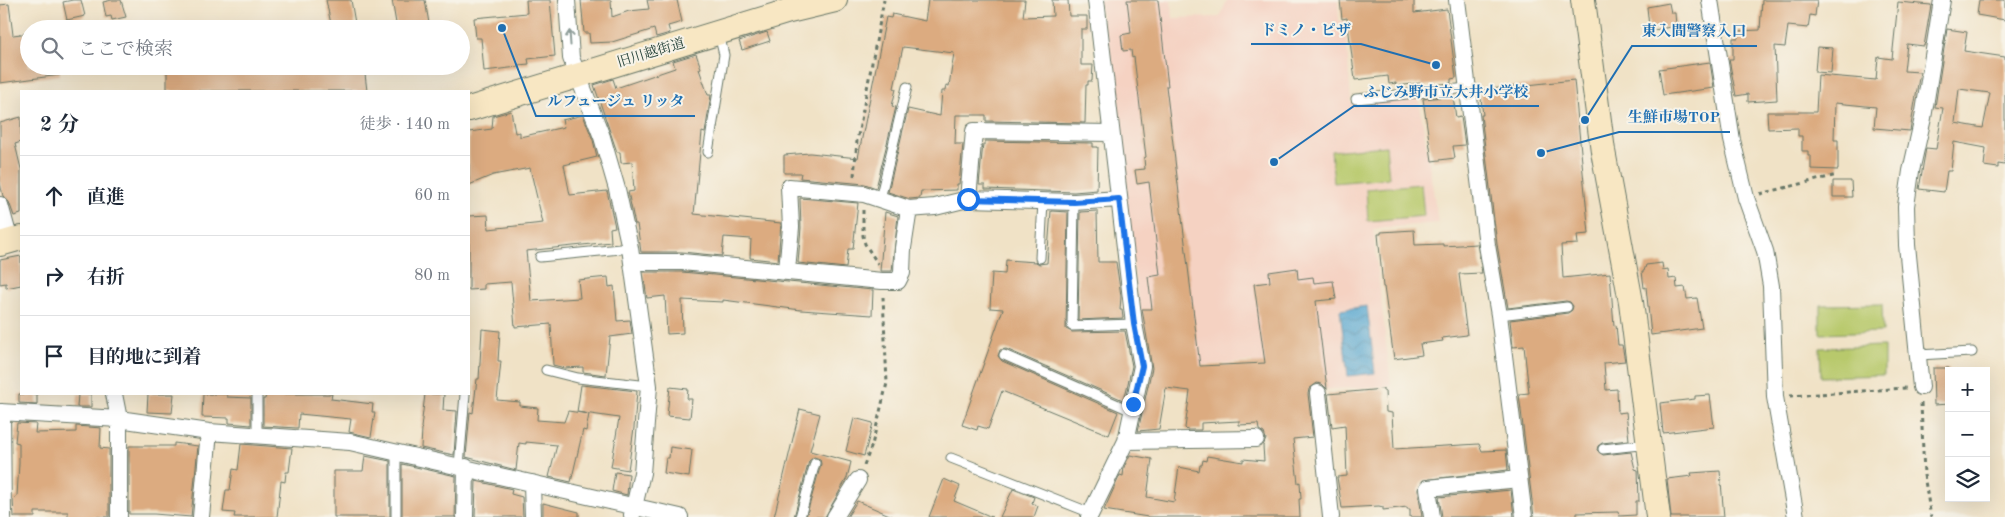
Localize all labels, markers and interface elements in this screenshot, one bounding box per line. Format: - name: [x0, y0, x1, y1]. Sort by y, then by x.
- callout: ドミノ・ピザ: [1251, 14, 1361, 44]
- callout: 東入間警察入口: [1632, 16, 1757, 46]
- search box: [20, 20, 470, 75]
- text: ドミノ・ピザ: [1261, 22, 1351, 39]
- text: 東入間警察入口: [1641, 23, 1747, 40]
- one-way arrow: [565, 30, 574, 46]
- icon: search: [38, 34, 66, 62]
- street label: 旧川越街道: [615, 35, 687, 70]
- text: ここで検索: [78, 41, 173, 60]
- callout: ふじみ野市立大井小学校: [1354, 76, 1539, 106]
- text: ふじみ野市立大井小学校: [1363, 84, 1529, 101]
- callout: ルフュージュ リッタ: [536, 86, 695, 116]
- text: ルフュージュ リッタ: [547, 93, 685, 110]
- callout: 生鮮市場TOP: [1619, 102, 1730, 132]
- text: 生鮮市場TOP: [1628, 109, 1720, 126]
- text: 2 分: [40, 115, 79, 136]
- text: 徒歩 · 140 m: [360, 117, 450, 133]
- icon: ahead: [40, 182, 68, 210]
- text: 60 m: [414, 188, 450, 204]
- route start: [957, 188, 980, 211]
- text: 直進: [87, 189, 125, 208]
- icon: right: [40, 262, 68, 290]
- text: 80 m: [414, 268, 450, 284]
- text: 右折: [87, 269, 125, 288]
- icon: arrive: [40, 342, 68, 370]
- text: 目的地に到着: [87, 349, 201, 368]
- map controls: [1945, 367, 1990, 502]
- button: +: [1945, 367, 1990, 412]
- route end: [1122, 393, 1145, 416]
- button: −: [1945, 412, 1990, 457]
- button: layers: [1945, 457, 1990, 502]

